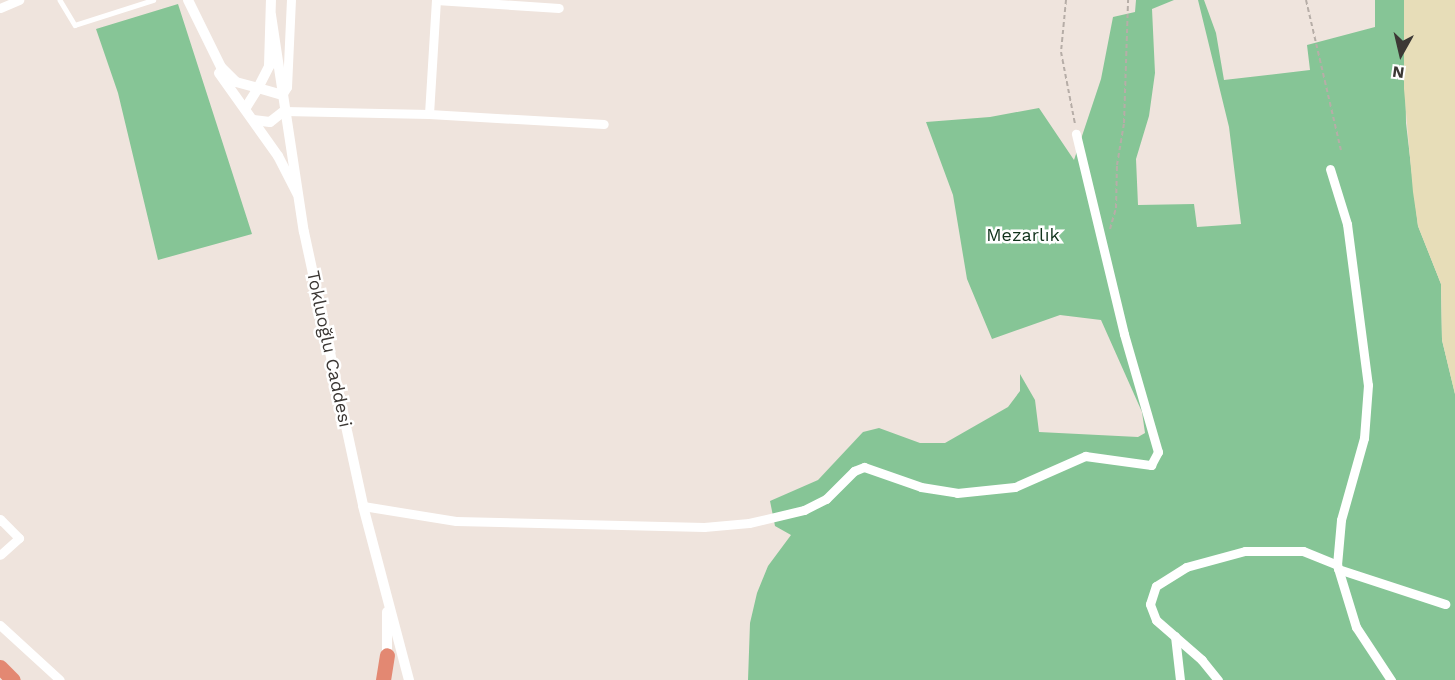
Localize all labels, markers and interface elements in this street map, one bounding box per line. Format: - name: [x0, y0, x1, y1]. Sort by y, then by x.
- north arrow: [1371, 24, 1431, 84]
- text: N: [1391, 62, 1406, 83]
- park label: Mezarlık: [986, 224, 1060, 246]
- street label: Tokluoğlu Caddesi: [302, 269, 356, 429]

